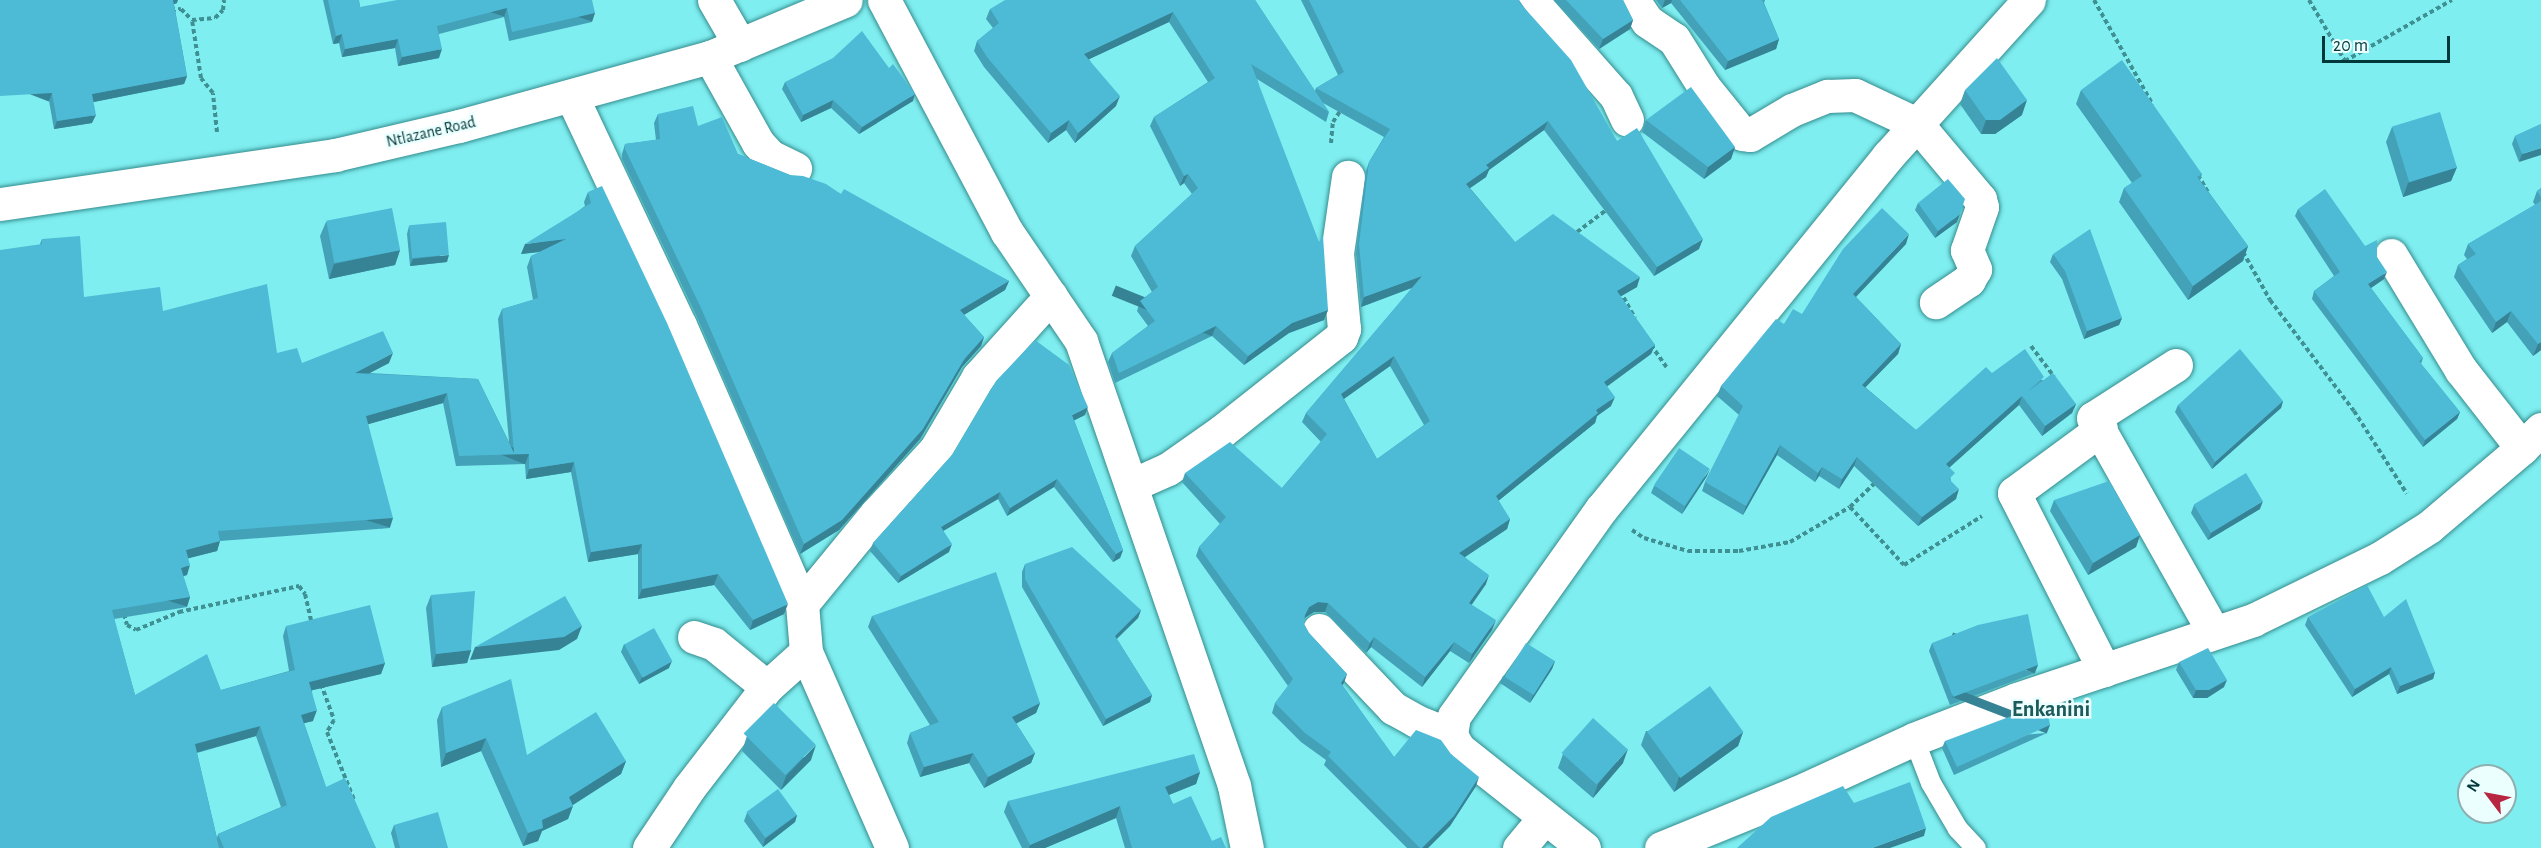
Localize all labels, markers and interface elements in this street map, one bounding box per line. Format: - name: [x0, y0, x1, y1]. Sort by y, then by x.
- scale bar: [2325, 24, 2452, 62]
- text: 20 m: [2333, 37, 2368, 55]
- street label: Ntlazane Road: [384, 112, 478, 152]
- district label: Enkanini: [2012, 697, 2090, 723]
- north arrow: [2457, 764, 2517, 824]
- text: N: [2464, 777, 2483, 794]

